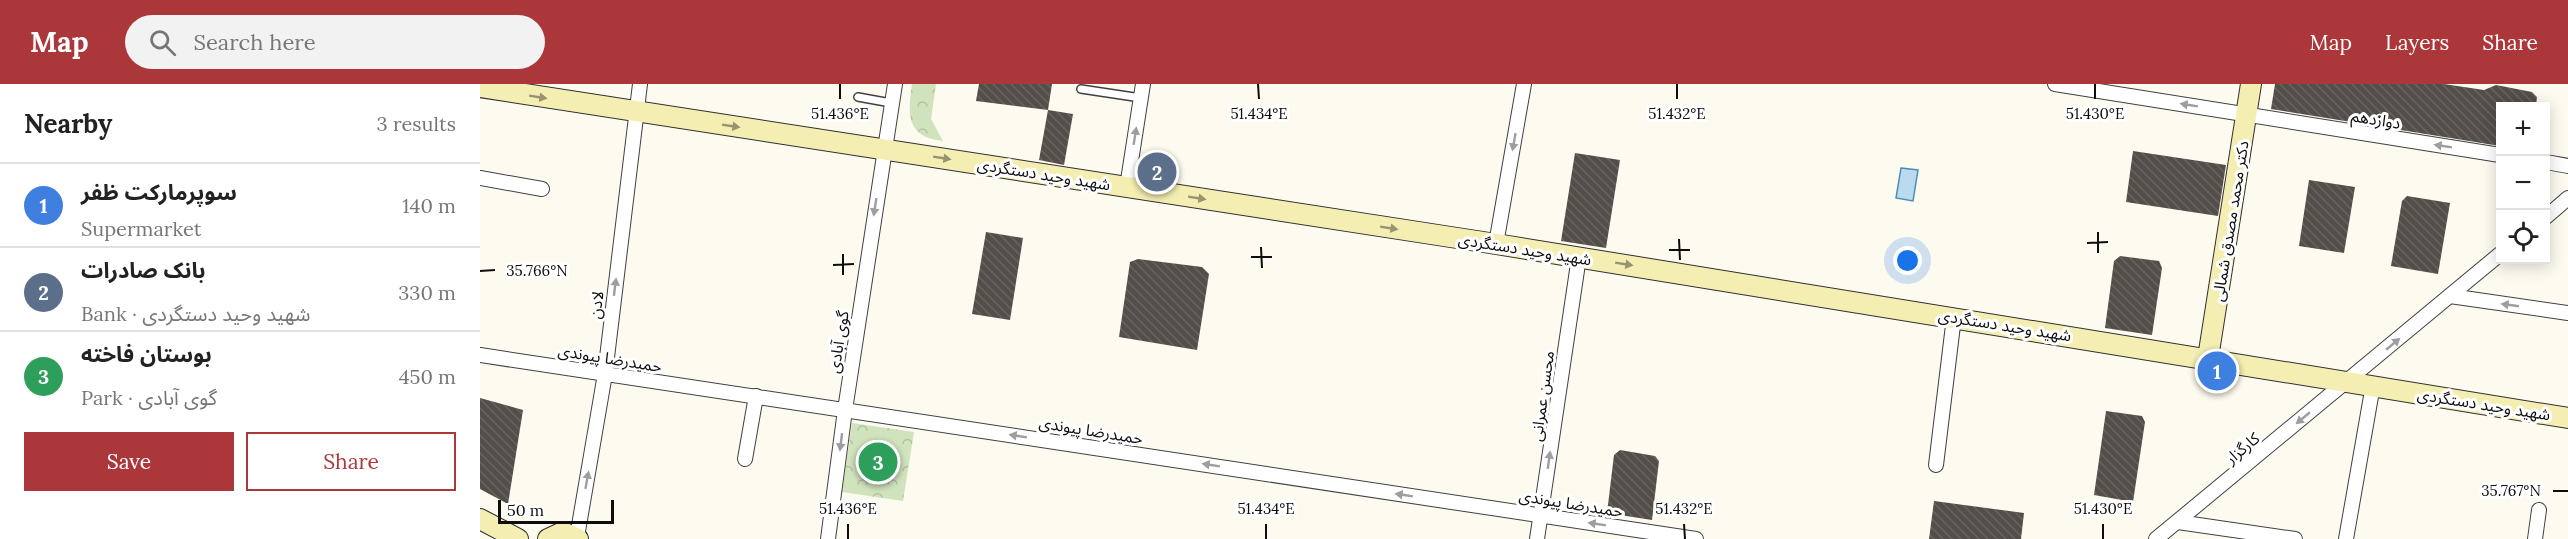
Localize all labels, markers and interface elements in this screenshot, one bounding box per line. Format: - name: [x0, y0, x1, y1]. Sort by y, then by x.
- search box: [125, 15, 545, 69]
- text: Map: [30, 24, 89, 60]
- icon: search: [146, 26, 179, 59]
- text: Search here: [194, 28, 316, 56]
- text: Map: [2309, 29, 2352, 56]
- text: Layers: [2385, 29, 2449, 56]
- text: Share: [2482, 29, 2538, 56]
- one-way arrow: [528, 92, 547, 101]
- one-way arrow: [2179, 101, 2198, 110]
- map controls: [2496, 102, 2550, 264]
- button: +: [2496, 102, 2550, 156]
- text: 51.436°E: [811, 104, 869, 123]
- text: 51.434°E: [1230, 104, 1288, 123]
- text: 51.432°E: [1648, 104, 1706, 123]
- text: 51.430°E: [2066, 104, 2124, 123]
- street label: دوازدهم: [2349, 105, 2402, 136]
- text: Nearby: [24, 107, 112, 140]
- text: 3 results: [377, 111, 456, 136]
- one-way arrow: [721, 122, 740, 131]
- one-way arrow: [1131, 126, 1140, 145]
- one-way arrow: [1509, 132, 1518, 151]
- street label: دکتر محمد مصدق شمالی: [2207, 139, 2253, 303]
- one-way arrow: [2433, 141, 2452, 150]
- pin: 2: [1138, 150, 1176, 194]
- one-way arrow: [932, 154, 951, 163]
- street label: شهید وحید دستگردی: [976, 154, 1112, 194]
- button: −: [2496, 156, 2550, 210]
- text: سوپرمارکت ظفر: [81, 178, 237, 206]
- text: 1: [39, 193, 48, 218]
- text: 140 m: [402, 193, 456, 218]
- one-way arrow: [1187, 193, 1206, 202]
- one-way arrow: [871, 198, 880, 217]
- button: locate: [2496, 210, 2550, 264]
- text: Supermarket: [81, 216, 201, 241]
- one-way arrow: [1380, 223, 1399, 232]
- street label: شهید وحید دستگردی: [1457, 229, 1593, 269]
- your location: [1893, 246, 1922, 275]
- text: بانک صادرات: [81, 256, 205, 284]
- one-way arrow: [1614, 260, 1633, 269]
- text: 35.766°N: [506, 261, 568, 280]
- one-way arrow: [610, 277, 620, 296]
- text: 2: [38, 280, 49, 305]
- text: 330 m: [398, 280, 456, 305]
- street label: لادن: [584, 290, 608, 320]
- one-way arrow: [2501, 300, 2520, 309]
- text: Bank · شهید وحید دستگردی: [81, 301, 310, 326]
- street label: شهید وحید دستگردی: [1937, 305, 2073, 345]
- street label: گوی آبادی: [823, 309, 853, 375]
- one-way arrow: [2385, 337, 2401, 350]
- text: بوستان فاخته: [81, 340, 212, 368]
- street label: حمیدرضا پیوندی: [556, 340, 663, 377]
- pin: 1: [2198, 348, 2236, 394]
- street label: محسن عمرانی: [1526, 349, 1558, 443]
- text: 3: [38, 364, 49, 389]
- text: 450 m: [399, 364, 456, 389]
- street label: شهید وحید دستگردی: [2416, 384, 2552, 424]
- text: Park · گوی آبادی: [81, 385, 217, 410]
- street label: حمیدرضا پیوندی: [1037, 412, 1144, 449]
- one-way arrow: [2295, 412, 2311, 425]
- street label: کارگزار: [2220, 428, 2264, 469]
- button: Save: [24, 432, 234, 491]
- button: Share: [246, 432, 456, 491]
- one-way arrow: [836, 432, 845, 451]
- one-way arrow: [1009, 432, 1028, 441]
- pin: 3: [858, 440, 898, 484]
- one-way arrow: [1544, 451, 1553, 470]
- one-way arrow: [1201, 461, 1220, 470]
- one-way arrow: [583, 470, 592, 489]
- text: 35.767°N: [2481, 481, 2541, 500]
- street label: حمیدرضا پیوندی: [1517, 485, 1624, 522]
- one-way arrow: [1394, 490, 1413, 499]
- scale bar: [498, 497, 614, 524]
- text: 51.436°E: [819, 499, 877, 518]
- text: 51.434°E: [1237, 499, 1295, 518]
- text: 51.432°E: [1655, 499, 1713, 518]
- text: 51.430°E: [2074, 499, 2132, 518]
- text: 50 m: [507, 500, 544, 520]
- one-way arrow: [1587, 519, 1606, 528]

